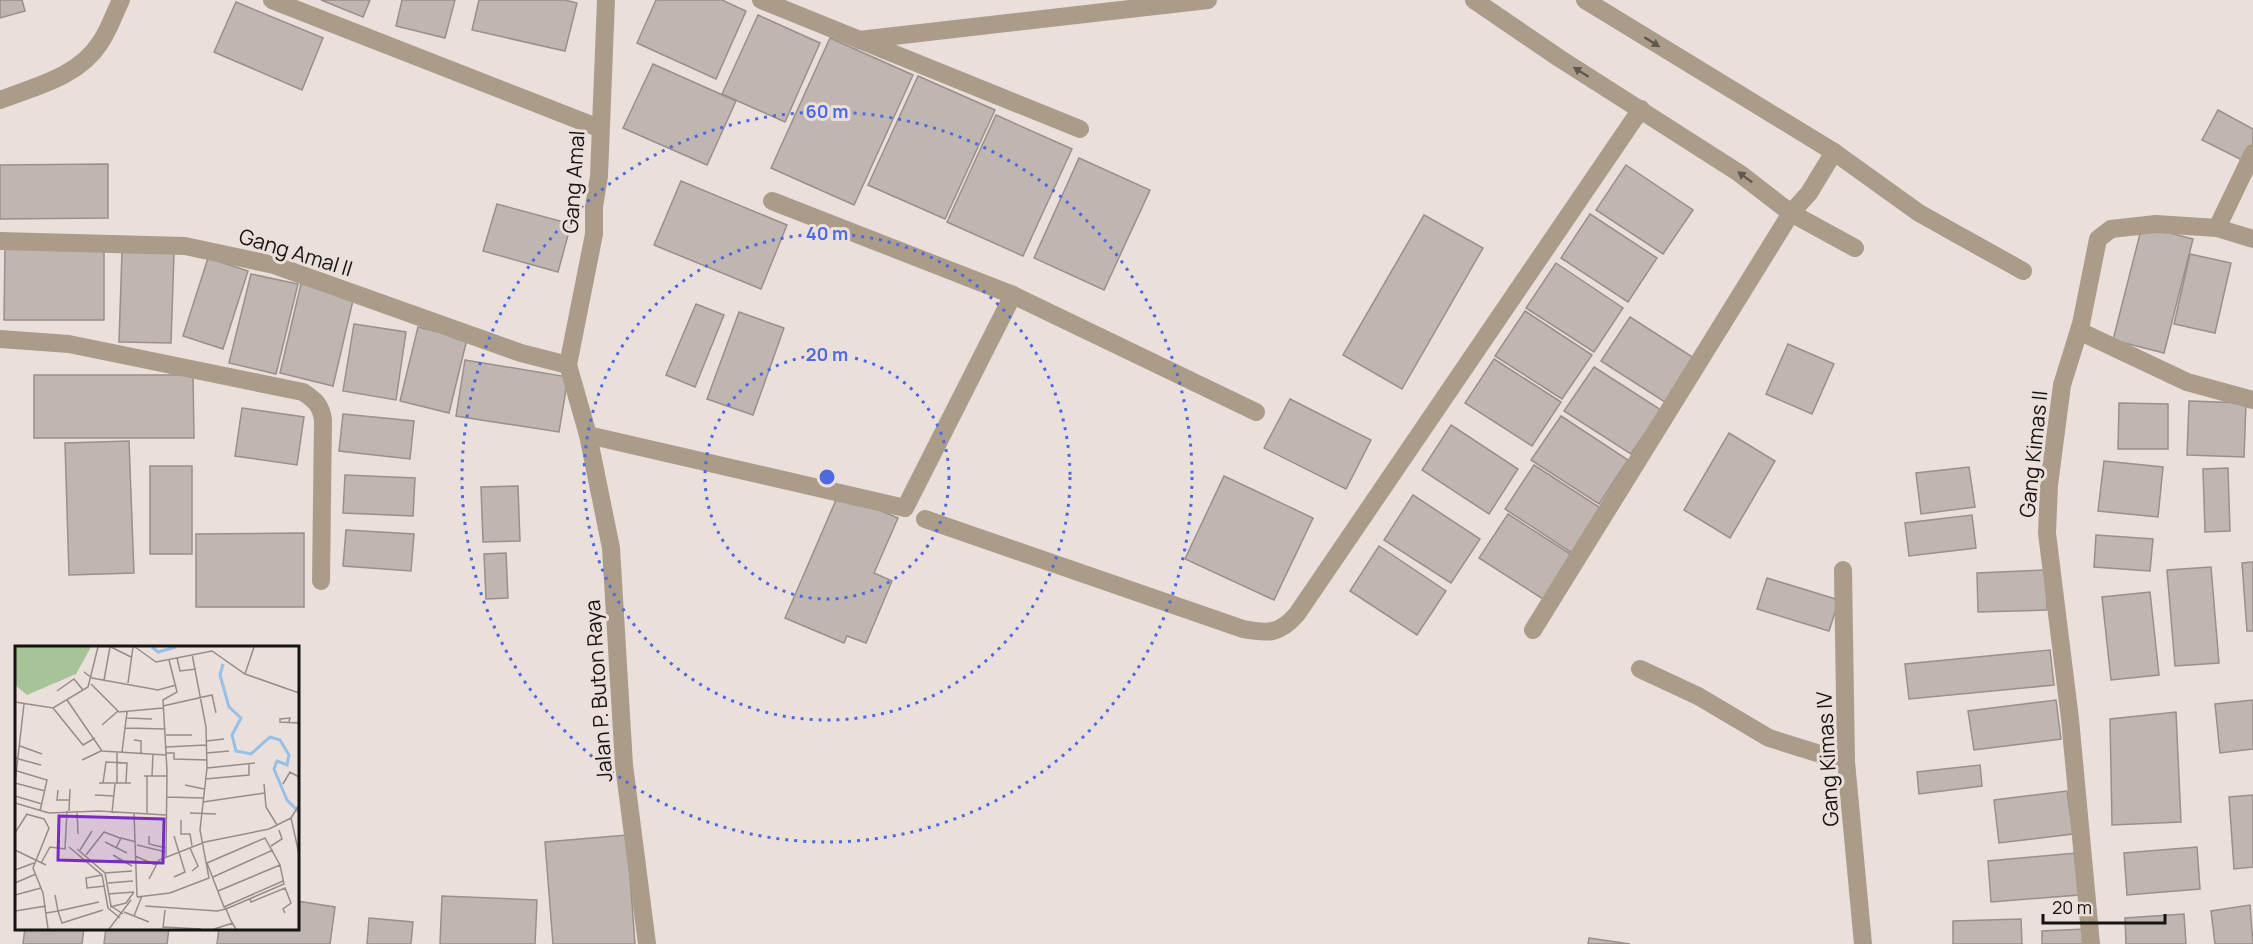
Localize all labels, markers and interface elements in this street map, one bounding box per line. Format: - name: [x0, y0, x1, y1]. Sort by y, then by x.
- one-way arrow: [1644, 37, 1661, 48]
- one-way arrow: [1573, 66, 1589, 77]
- text: 60 m: [806, 99, 848, 123]
- street label: Gang Amal: [555, 130, 591, 234]
- one-way arrow: [1737, 171, 1753, 184]
- street label: Gang Amal II: [236, 221, 356, 283]
- text: 40 m: [806, 221, 848, 245]
- text: 20 m: [806, 342, 848, 366]
- street label: Gang Kimas II: [2012, 389, 2054, 519]
- centre of rings: [817, 467, 837, 487]
- street label: Jalan P. Buton Raya: [578, 599, 618, 783]
- inset map: [15, 646, 298, 929]
- street label: Gang Kimas IV: [1809, 690, 1845, 827]
- scale bar: [2043, 887, 2164, 925]
- text: 20 m: [2052, 895, 2092, 919]

